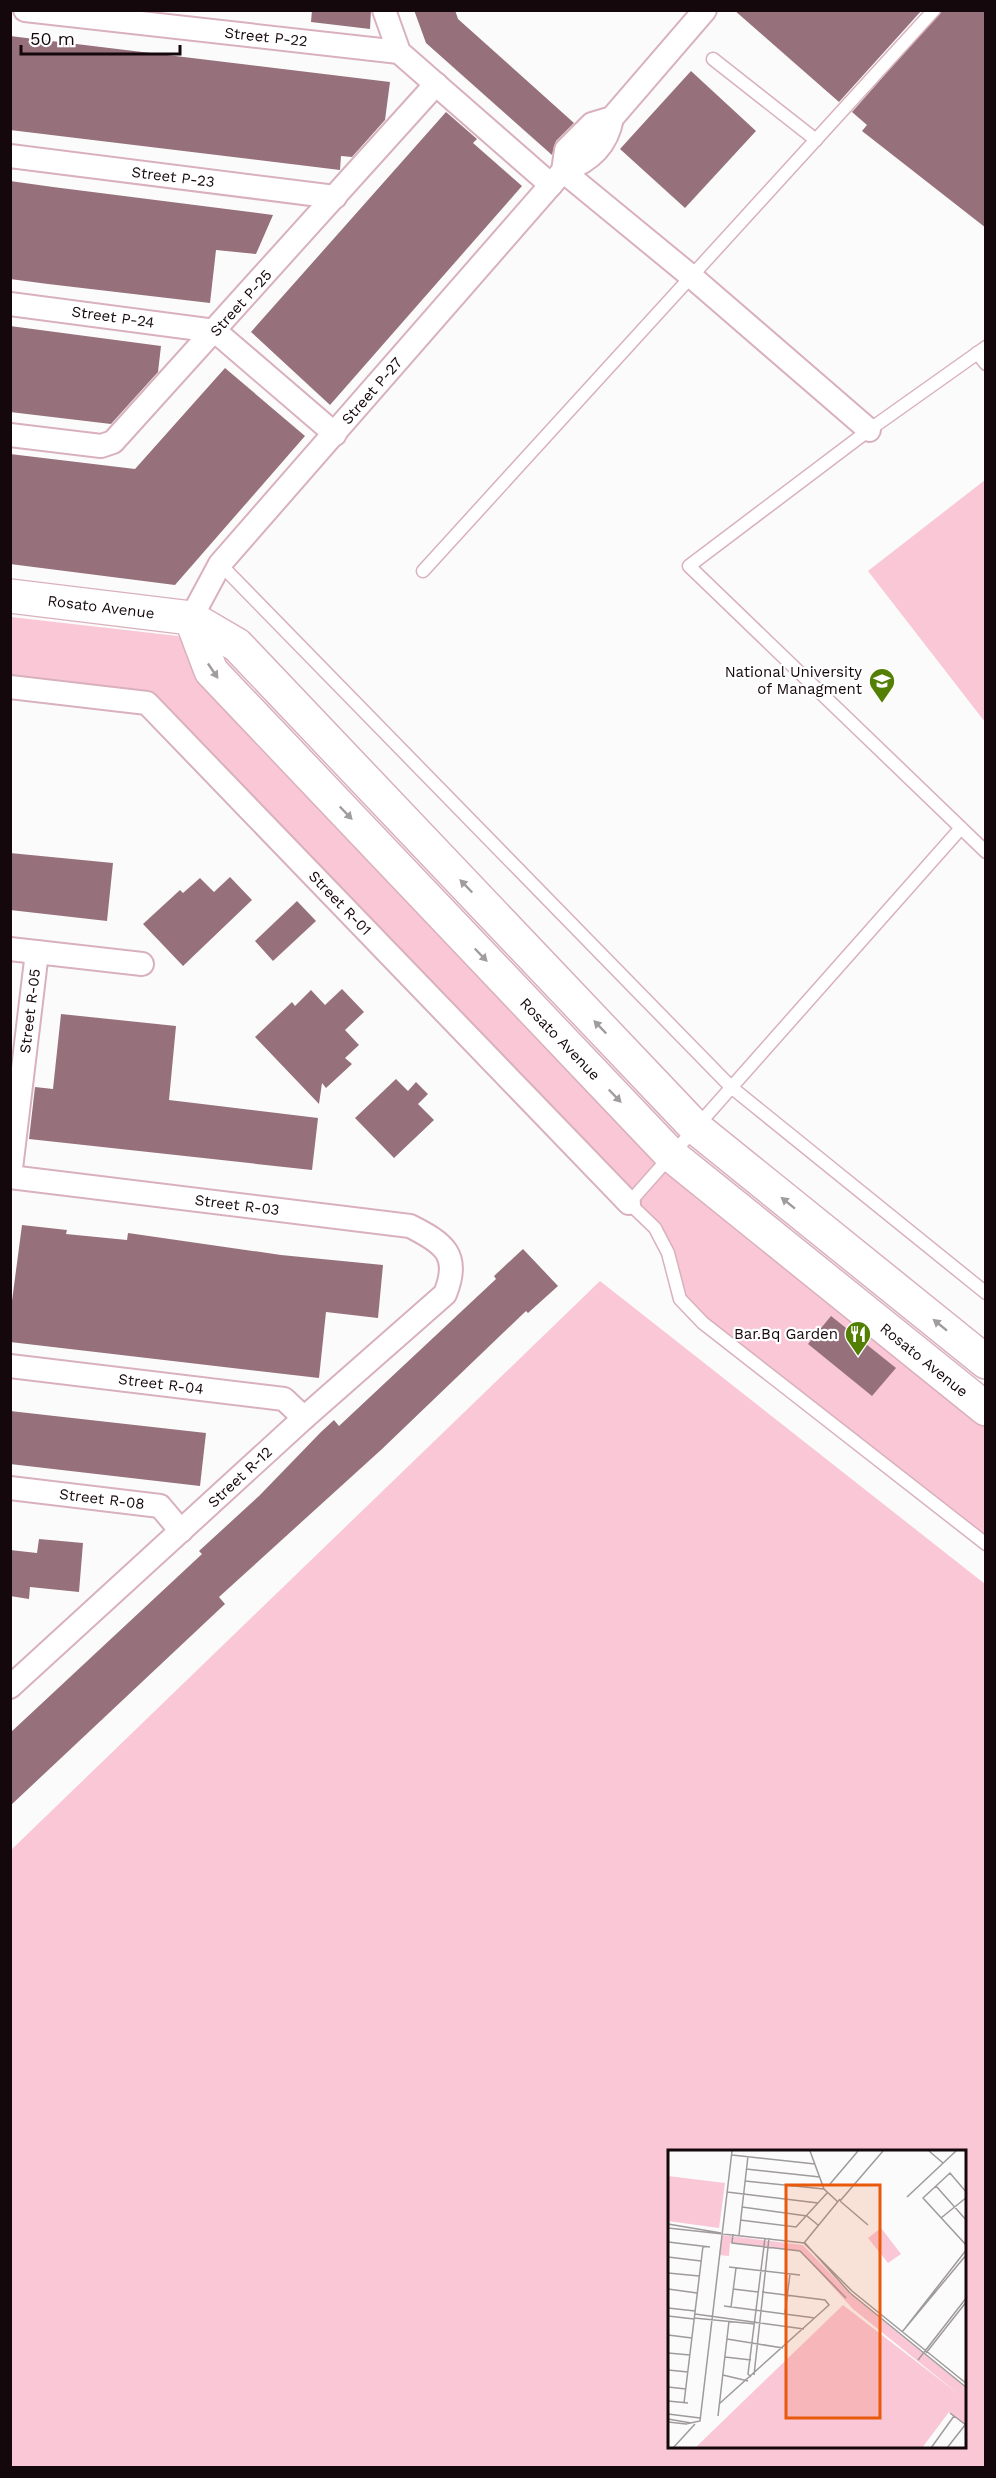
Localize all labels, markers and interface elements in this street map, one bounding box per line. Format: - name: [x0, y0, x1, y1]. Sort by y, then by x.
- scale bar: [21, 18, 180, 56]
- street label: Street P-22: [223, 24, 309, 50]
- text: 50 m: [30, 28, 75, 49]
- street label: Street P-23: [130, 163, 216, 191]
- street label: Street P-25: [206, 266, 276, 340]
- street label: Street P-24: [70, 302, 156, 332]
- street label: Street P-27: [338, 354, 406, 428]
- street label: Rosato Avenue: [46, 592, 156, 622]
- one-way arrow: [208, 663, 219, 680]
- place label: National University of Managment: [725, 663, 863, 698]
- school or university icon: National University of Managment: [867, 666, 897, 704]
- one-way arrow: [339, 806, 353, 821]
- street label: Street R-01: [305, 867, 375, 939]
- one-way arrow: [459, 879, 473, 893]
- one-way arrow: [473, 947, 487, 961]
- street label: Street R-05: [16, 968, 44, 1054]
- street label: Rosato Avenue: [516, 994, 604, 1084]
- one-way arrow: [593, 1020, 607, 1035]
- one-way arrow: [608, 1089, 622, 1104]
- street label: Street R-03: [194, 1191, 280, 1219]
- one-way arrow: [781, 1197, 796, 1209]
- restaurant icon: Bar.Bq Garden: [843, 1319, 873, 1357]
- street label: Rosato Avenue: [876, 1319, 972, 1401]
- one-way arrow: [932, 1319, 948, 1332]
- place label: Bar.Bq Garden: [734, 1325, 838, 1343]
- street label: Street R-04: [117, 1370, 205, 1398]
- street label: Street R-12: [204, 1443, 276, 1511]
- street label: Street R-08: [58, 1485, 146, 1513]
- inset map: [668, 2150, 966, 2448]

